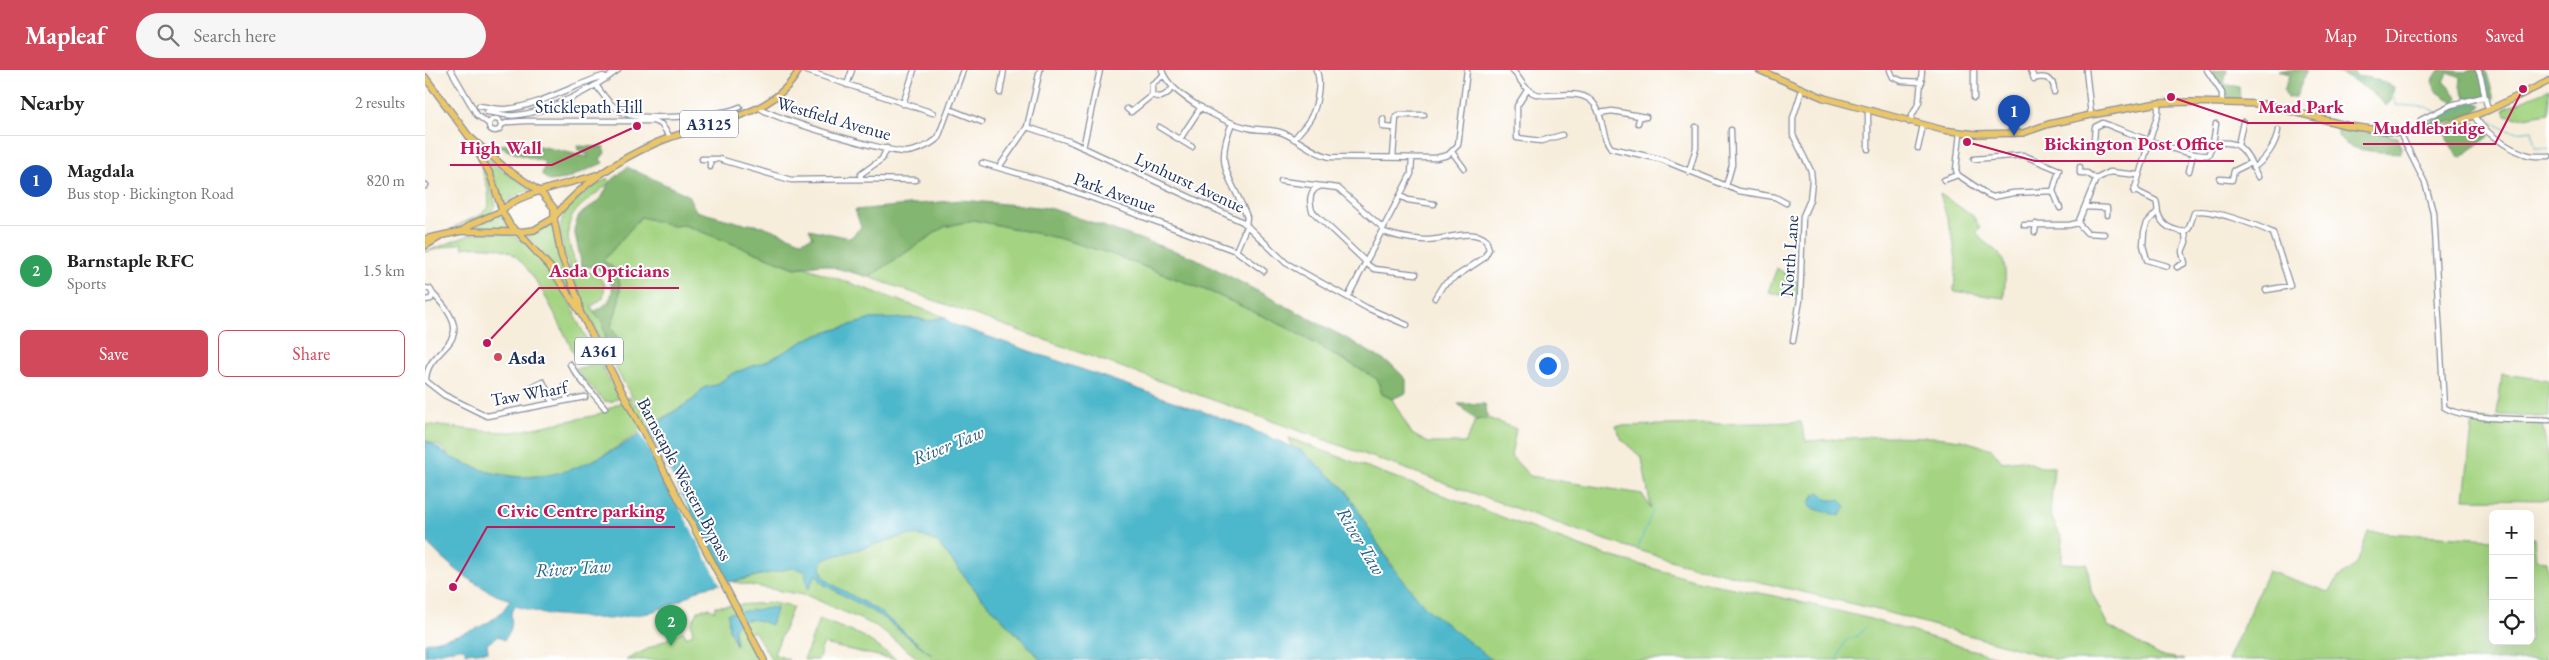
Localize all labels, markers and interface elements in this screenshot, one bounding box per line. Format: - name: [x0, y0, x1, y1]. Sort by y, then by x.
- search box: [136, 13, 486, 58]
- text: Mapleaf: [25, 20, 106, 51]
- icon: search: [154, 21, 182, 49]
- text: Search here: [194, 23, 276, 48]
- text: Map: [2325, 24, 2357, 47]
- text: Directions: [2385, 24, 2457, 47]
- text: Saved: [2485, 24, 2524, 47]
- text: Nearby: [20, 89, 84, 116]
- callout: Mead Park: [2248, 89, 2354, 123]
- street label: Westfield Avenue: [774, 91, 894, 145]
- text: 2 results: [355, 92, 405, 113]
- text: Mead Park: [2258, 94, 2345, 119]
- street label: Sticklepath Hill: [535, 95, 643, 118]
- pin: 1: [1998, 95, 2030, 136]
- callout: Muddlebridge: [2363, 110, 2495, 144]
- road number: A3125: [680, 111, 738, 138]
- text: Muddlebridge: [2373, 115, 2485, 140]
- callout: Bickington Post Office: [2035, 127, 2234, 161]
- callout: High Wall: [450, 131, 552, 165]
- text: Bickington Post Office: [2044, 131, 2224, 156]
- text: High Wall: [460, 135, 543, 160]
- street label: Lynhurst Avenue: [1131, 147, 1249, 217]
- text: Magdala: [67, 158, 134, 183]
- street label: Park Avenue: [1071, 166, 1159, 218]
- text: 1: [32, 170, 40, 191]
- text: 820 m: [366, 170, 405, 191]
- text: Bus stop · Bickington Road: [67, 183, 234, 204]
- street label: North Lane: [1775, 214, 1803, 298]
- text: Barnstaple RFC: [67, 248, 194, 273]
- callout: Asda Opticians: [539, 254, 679, 288]
- text: Asda Opticians: [548, 258, 669, 283]
- text: 2: [32, 260, 40, 281]
- text: 1.5 km: [363, 260, 405, 281]
- text: Sports: [67, 273, 106, 294]
- button: Save: [20, 330, 208, 377]
- button: Share: [218, 330, 405, 377]
- road number: A361: [575, 338, 623, 364]
- place label: Asda: [507, 346, 545, 369]
- marker: Asda: [492, 351, 504, 363]
- your location: [1535, 353, 1561, 379]
- street label: Taw Wharf: [489, 375, 571, 411]
- street label: Barnstaple Western Bypass: [632, 393, 738, 565]
- water label: River Taw: [908, 419, 988, 471]
- callout: Civic Centre parking: [487, 493, 675, 527]
- text: Civic Centre parking: [497, 498, 666, 523]
- water label: River Taw: [1331, 502, 1391, 580]
- map controls: [2489, 510, 2534, 645]
- button: +: [2489, 510, 2534, 555]
- water label: River Taw: [535, 553, 612, 583]
- button: −: [2489, 555, 2534, 600]
- button: locate: [2489, 600, 2534, 645]
- pin: 2: [655, 605, 687, 646]

